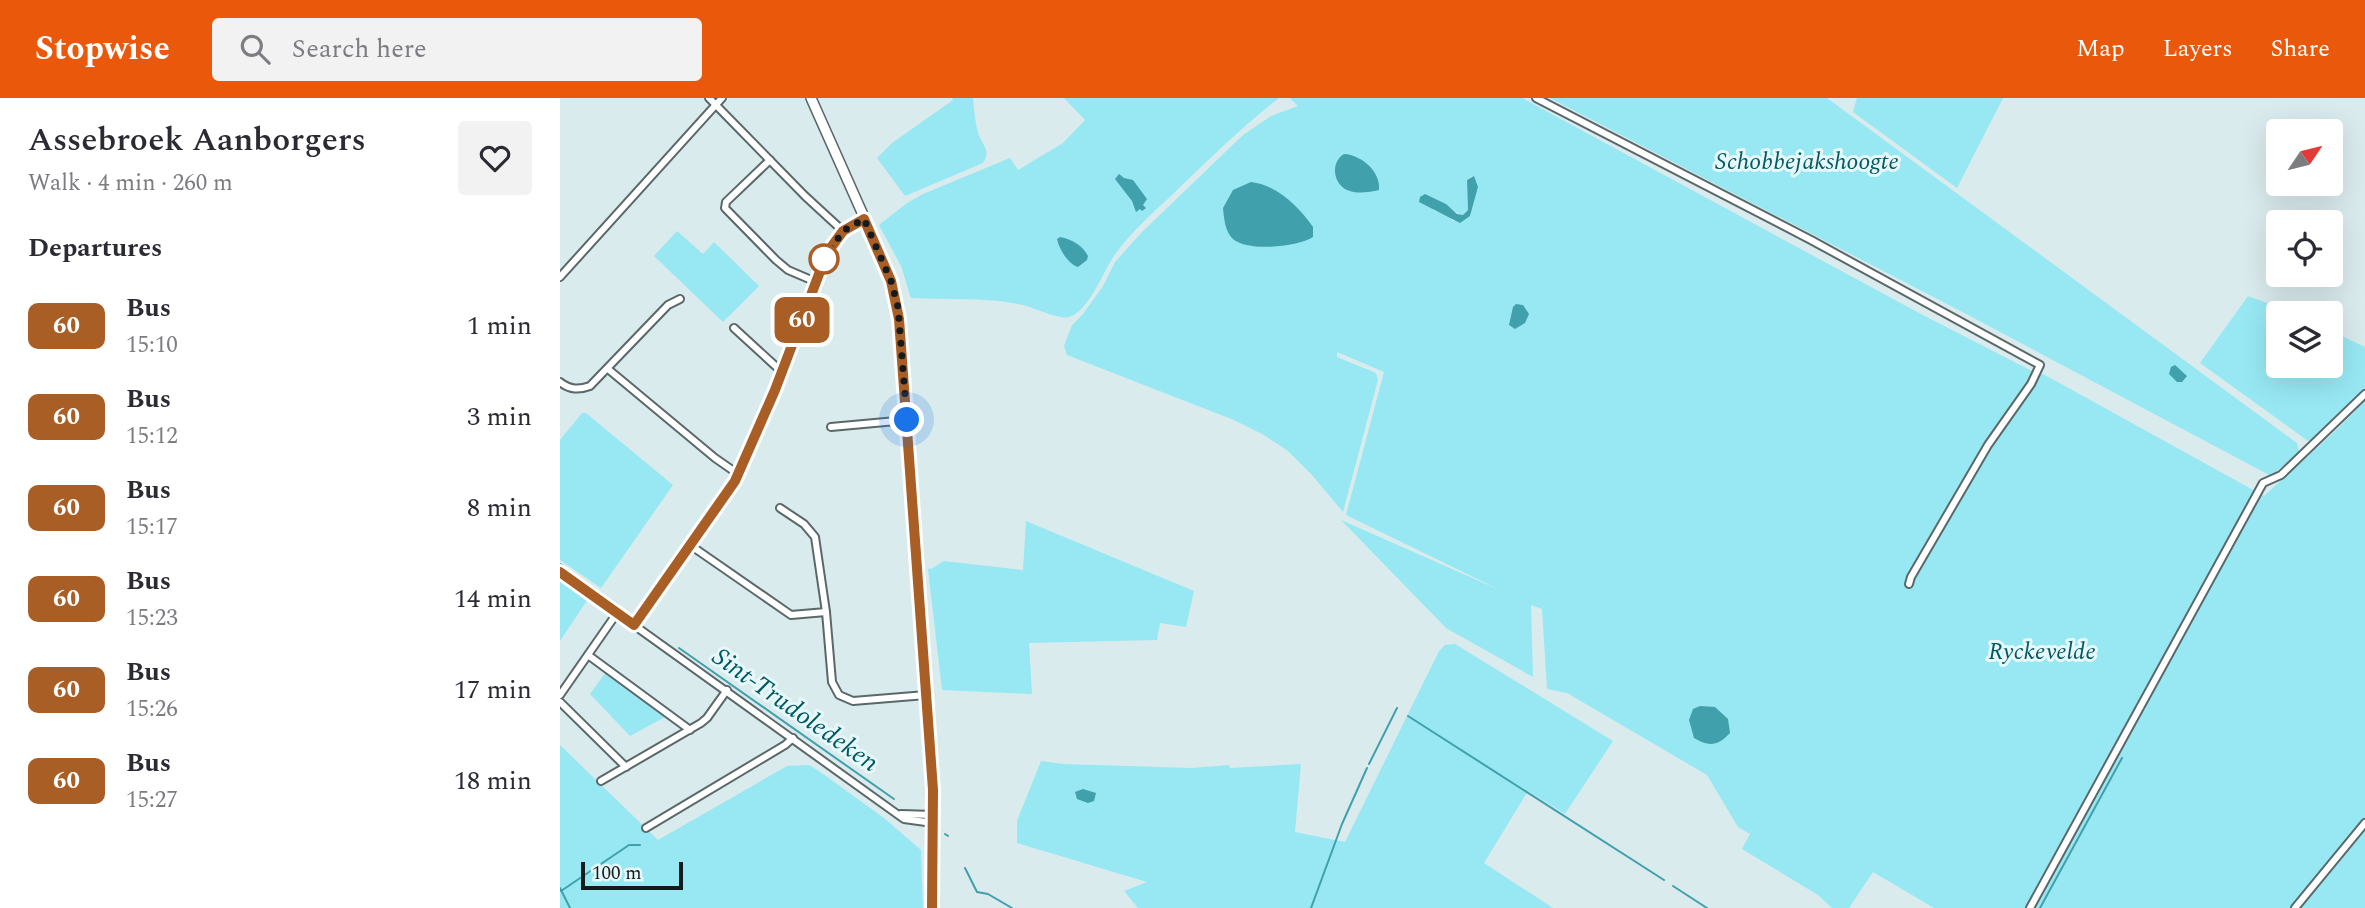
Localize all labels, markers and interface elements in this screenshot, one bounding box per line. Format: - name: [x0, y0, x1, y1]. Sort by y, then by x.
- search box: [212, 18, 702, 81]
- text: Stopwise: [35, 24, 170, 74]
- text: Search here: [292, 29, 427, 69]
- icon: search: [236, 30, 274, 68]
- text: Map: [2076, 31, 2125, 67]
- text: Layers: [2163, 31, 2233, 67]
- text: Share: [2271, 31, 2330, 67]
- text: Assebroek Aanborgers: [28, 115, 366, 165]
- north arrow: [2266, 119, 2343, 196]
- map controls: [2266, 119, 2343, 378]
- button: heart: [458, 121, 532, 195]
- park label: Schobbejakshoogte: [1715, 144, 1899, 180]
- text: Walk · 4 min · 260 m: [28, 166, 233, 201]
- button: locate: [2266, 210, 2343, 287]
- text: Departures: [28, 228, 162, 268]
- unlabelled marker: [809, 244, 839, 274]
- text: Bus: [126, 288, 171, 328]
- line badge: 60: [770, 297, 834, 343]
- button: layers: [2266, 301, 2343, 378]
- text: 60: [789, 302, 815, 338]
- text: 1 min: [467, 306, 532, 346]
- text: 60: [53, 308, 80, 344]
- text: 15:10: [126, 328, 178, 363]
- text: Bus: [126, 379, 171, 419]
- text: 3 min: [467, 397, 532, 437]
- text: 60: [53, 399, 80, 435]
- your location: [889, 402, 924, 437]
- text: 15:12: [126, 419, 178, 454]
- text: Bus: [126, 470, 171, 510]
- text: 8 min: [467, 488, 532, 528]
- text: 60: [53, 490, 80, 526]
- text: 15:17: [126, 510, 178, 545]
- text: Bus: [126, 561, 171, 601]
- text: 14 min: [454, 579, 532, 619]
- text: 60: [53, 581, 80, 617]
- text: 15:23: [126, 601, 178, 636]
- park label: Ryckevelde: [1988, 634, 2096, 670]
- water label: Sint-Trudoledeken: [704, 637, 887, 782]
- text: Bus: [126, 652, 171, 692]
- text: 17 min: [454, 670, 532, 710]
- text: 60: [53, 672, 80, 708]
- text: 15:26: [126, 692, 178, 727]
- text: Bus: [126, 743, 171, 783]
- text: 18 min: [454, 761, 532, 801]
- text: 60: [53, 763, 80, 799]
- text: 15:27: [126, 783, 178, 818]
- scale bar: [581, 859, 682, 891]
- text: 100 m: [592, 859, 642, 888]

